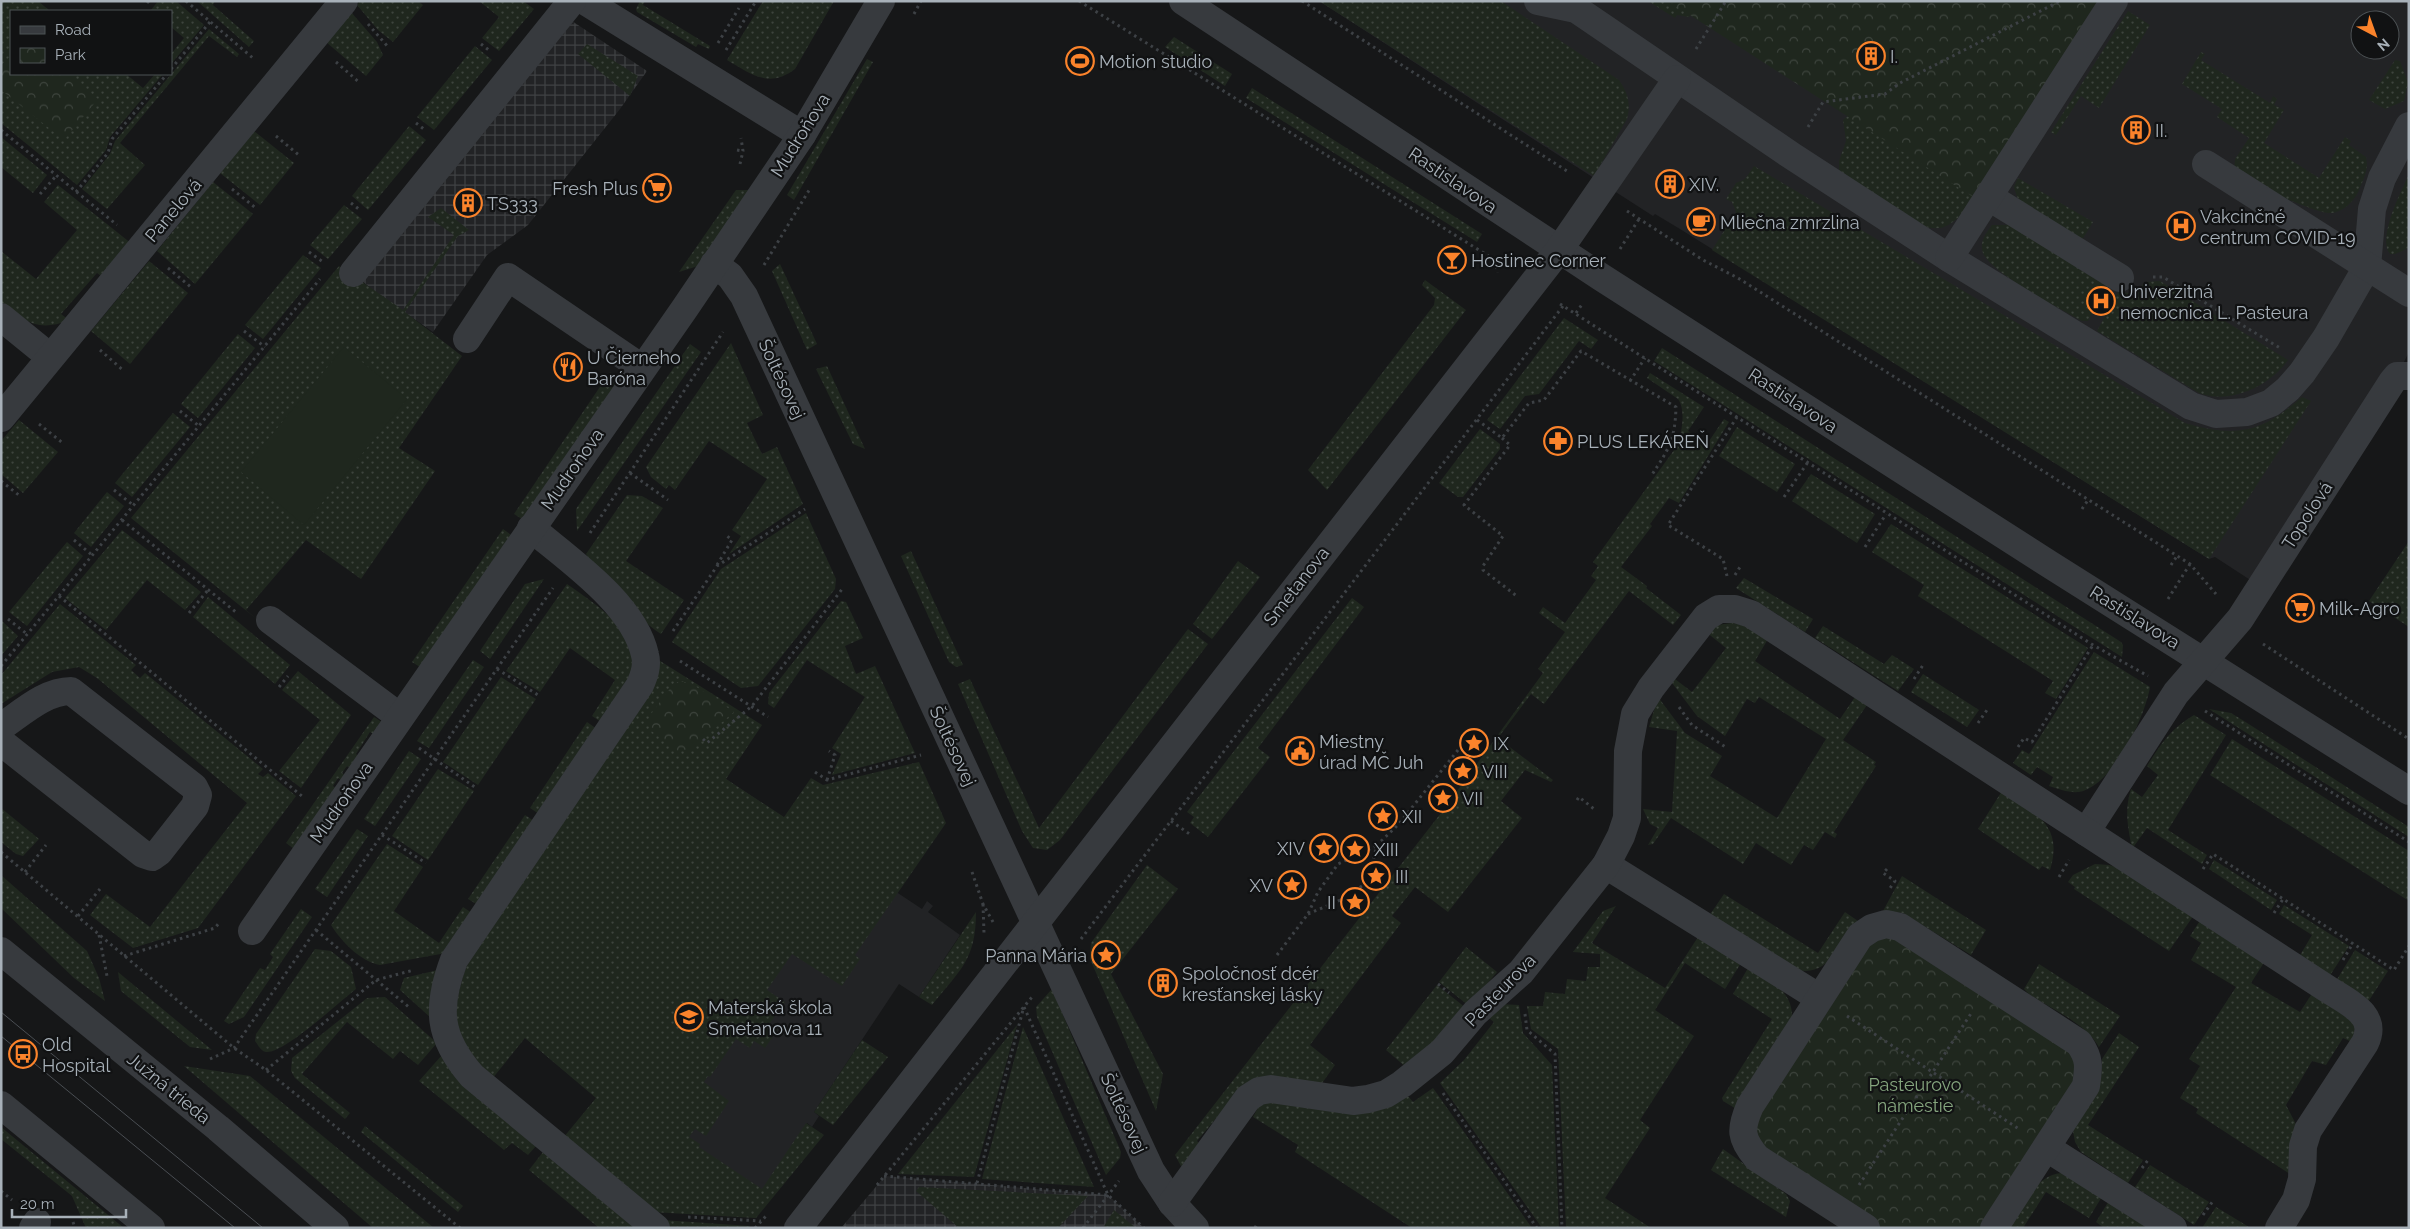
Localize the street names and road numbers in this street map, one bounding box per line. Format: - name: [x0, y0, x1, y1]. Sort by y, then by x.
- street label: Mudroňova: [766, 89, 834, 181]
- street label: Rastislavova: [1405, 143, 1501, 217]
- street label: Panelová: [140, 174, 206, 246]
- street label: Šoltésovej: [754, 335, 811, 422]
- street label: Rastislavova: [1745, 363, 1841, 437]
- street label: Mudroňova: [536, 424, 608, 514]
- street label: Topoľová: [2278, 477, 2336, 553]
- street label: Smetanova: [1259, 543, 1333, 629]
- street label: Rastislavova: [2086, 581, 2184, 653]
- street label: Šoltésovej: [925, 702, 982, 789]
- street label: Mudroňova: [305, 757, 377, 847]
- street label: Pasteurova: [1460, 950, 1540, 1030]
- street label: Južná trieda: [123, 1048, 215, 1128]
- street label: Šoltésovej: [1096, 1069, 1153, 1156]

